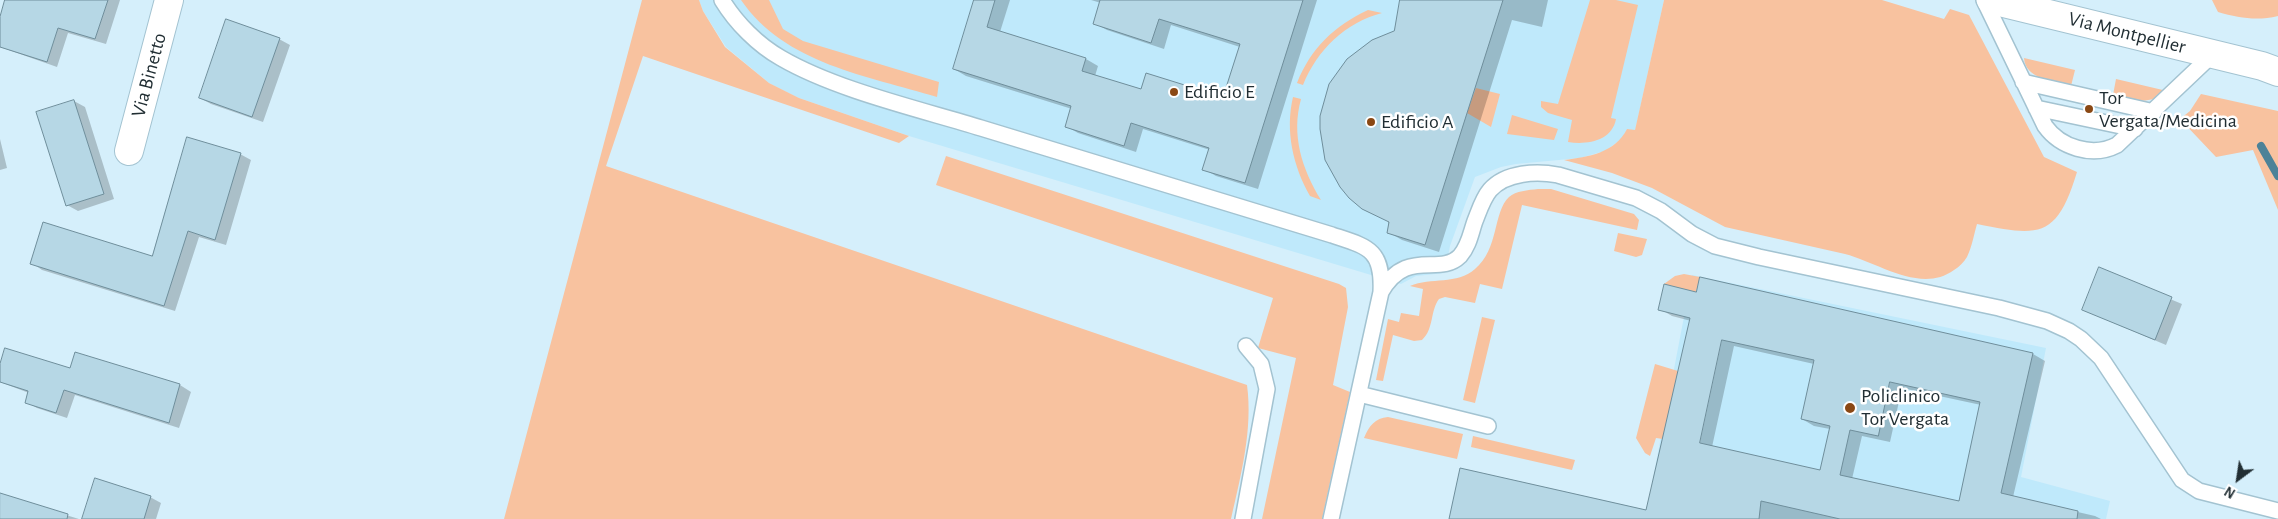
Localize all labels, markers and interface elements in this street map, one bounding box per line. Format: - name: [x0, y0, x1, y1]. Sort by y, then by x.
- street label: Via Montpellier: [2066, 7, 2188, 59]
- street label: Via Binetto: [126, 30, 172, 120]
- place label: Edificio E: [1184, 80, 1255, 104]
- marker: Edificio E: [1168, 86, 1180, 98]
- place label: Tor Vergata/Medicina: [2099, 86, 2237, 133]
- marker: Tor Vergata/Medicina: [2083, 103, 2095, 115]
- place label: Edificio A: [1381, 110, 1454, 134]
- marker: Edificio A: [1365, 116, 1377, 128]
- place label: Policlinico Tor Vergata: [1861, 384, 1949, 431]
- marker: Policlinico Tor Vergata: [1843, 401, 1857, 415]
- north arrow: [2213, 454, 2263, 504]
- text: N: [2223, 483, 2238, 500]

